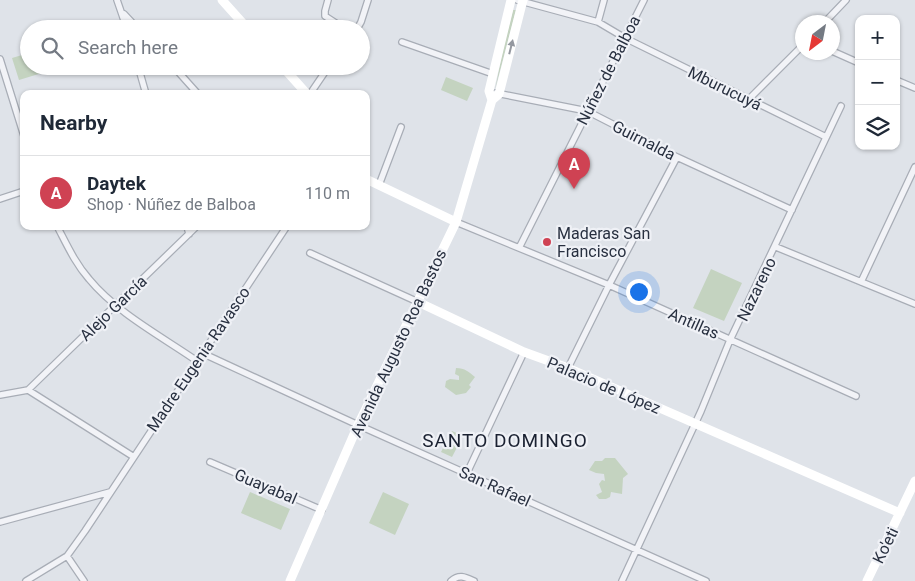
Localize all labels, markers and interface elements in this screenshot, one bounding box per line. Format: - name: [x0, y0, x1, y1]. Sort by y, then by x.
- street label: Núñez de Balboa: [573, 12, 644, 128]
- north arrow: [795, 15, 840, 60]
- map controls: [855, 15, 900, 150]
- button: +: [855, 15, 900, 60]
- search box: [20, 20, 370, 75]
- icon: search: [38, 34, 66, 62]
- text: Search here: [78, 36, 178, 59]
- one-way arrow: [508, 39, 516, 54]
- button: −: [855, 60, 900, 105]
- street label: Mburucuyá: [685, 63, 765, 114]
- button: layers: [855, 105, 900, 150]
- text: Nearby: [40, 111, 107, 135]
- street label: Guirnalda: [609, 117, 678, 164]
- pin: A: [558, 148, 590, 189]
- text: Daytek: [87, 172, 146, 195]
- text: A: [51, 184, 61, 203]
- text: 110 m: [305, 184, 350, 203]
- text: Shop · Núñez de Balboa: [87, 195, 256, 214]
- place label: Maderas San Francisco: [557, 224, 650, 261]
- marker: Maderas San Francisco: [541, 236, 553, 248]
- street label: Avenida Augusto Roa Bastos: [347, 246, 450, 440]
- street label: Nazareno: [733, 254, 780, 324]
- street label: Alejo García: [76, 272, 151, 345]
- your location: [626, 279, 652, 305]
- street label: Madre Eugenia Ravasco: [143, 283, 254, 435]
- street label: Antillas: [666, 304, 722, 343]
- street label: Palacio de López: [544, 353, 663, 418]
- district label: SANTO DOMINGO: [422, 429, 588, 452]
- street label: San Rafael: [456, 462, 533, 511]
- street label: Guayabal: [232, 465, 300, 508]
- street label: Ko'eti: [869, 524, 902, 566]

